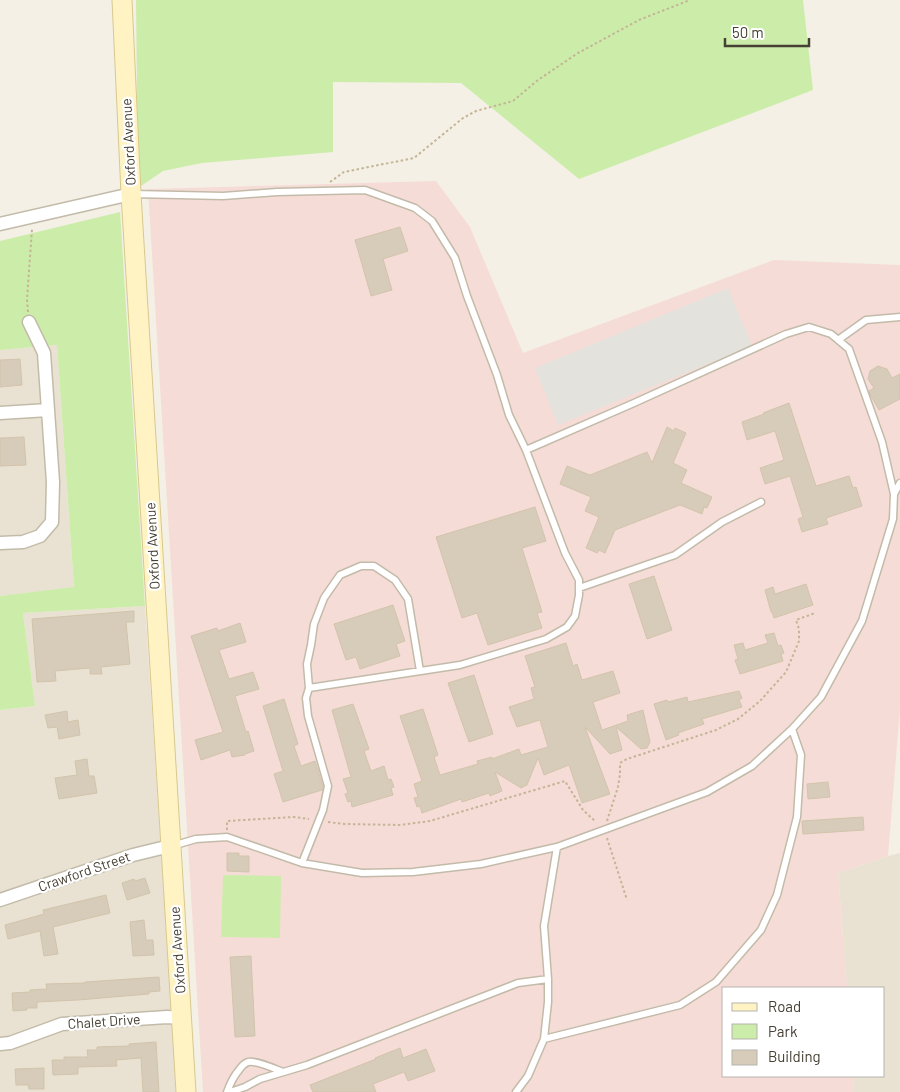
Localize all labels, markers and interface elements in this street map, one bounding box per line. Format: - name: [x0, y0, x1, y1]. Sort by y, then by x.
- scale bar: [725, 15, 809, 47]
- text: 50 m: [732, 23, 764, 41]
- street label: Oxford Avenue: [117, 98, 139, 186]
- street label: Oxford Avenue: [141, 502, 163, 590]
- street label: Crawford Street: [36, 847, 132, 895]
- street label: Oxford Avenue: [165, 906, 189, 994]
- legend: [722, 987, 885, 1077]
- text: Road: [768, 997, 801, 1015]
- street label: Chalet Drive: [67, 1010, 141, 1032]
- text: Park: [768, 1022, 798, 1040]
- text: Building: [768, 1047, 821, 1065]

